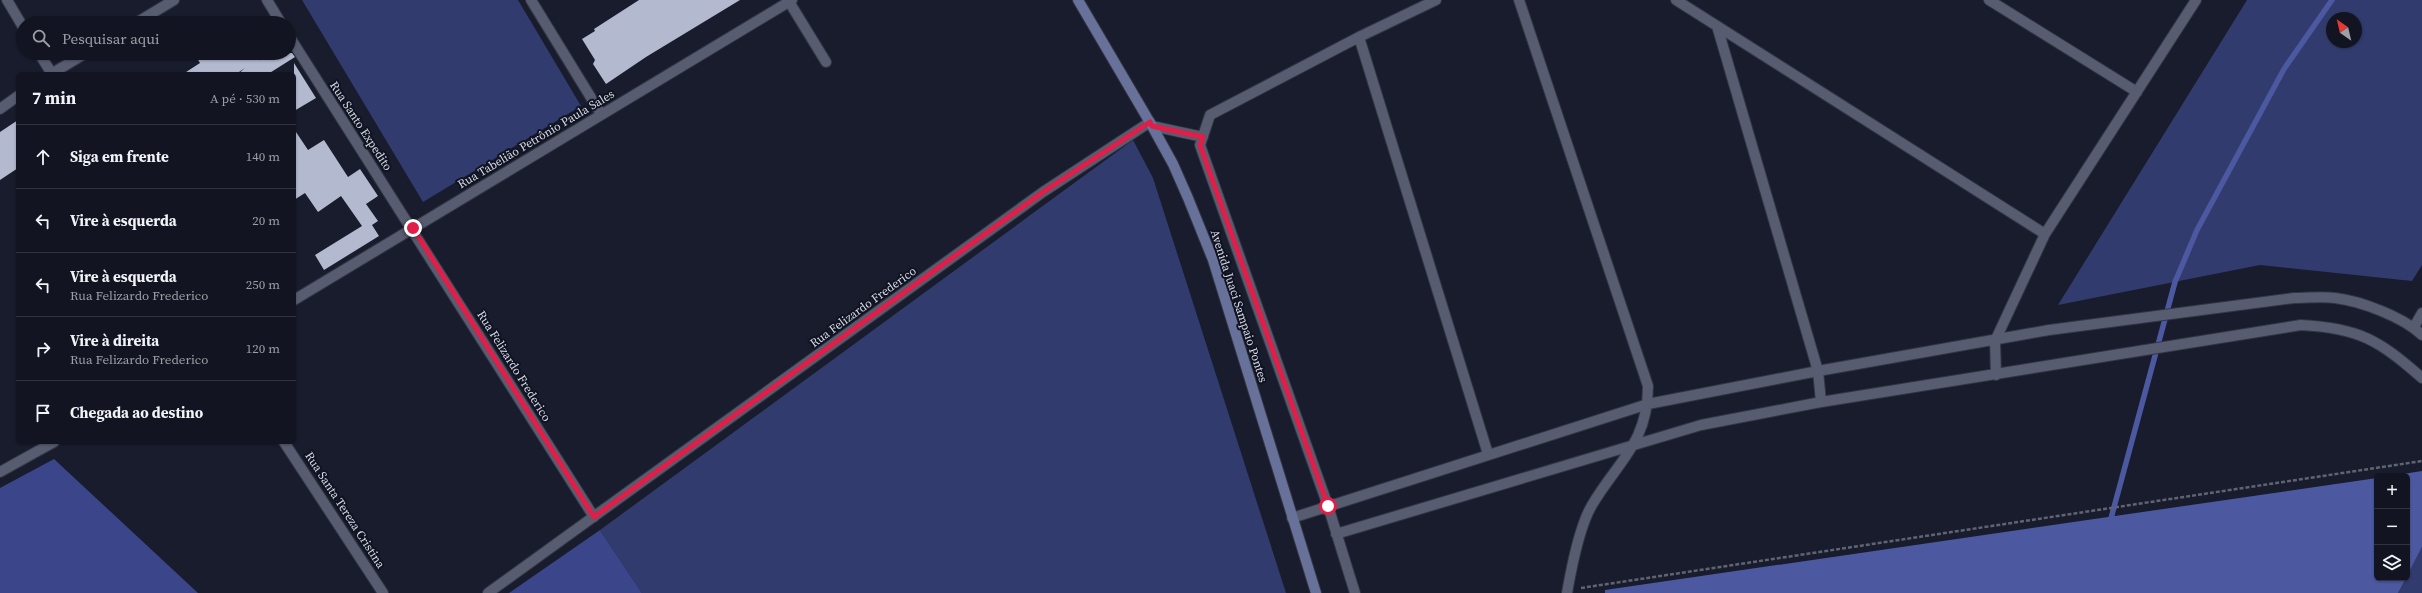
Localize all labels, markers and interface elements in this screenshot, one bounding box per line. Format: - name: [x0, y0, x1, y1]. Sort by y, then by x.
- north arrow: [2326, 12, 2362, 48]
- search box: [16, 16, 296, 60]
- icon: search: [30, 27, 52, 49]
- text: Pesquisar aqui: [62, 28, 159, 49]
- street label: Rua Santo Expedito: [326, 78, 396, 174]
- text: 7 min: [32, 86, 76, 110]
- street label: Rua Tabelião Petrônio Paula Sales: [455, 86, 617, 192]
- text: A pé · 530 m: [210, 90, 280, 107]
- icon: ahead: [32, 146, 54, 168]
- text: Siga em frente: [70, 146, 169, 167]
- text: 140 m: [246, 148, 280, 165]
- icon: left: [32, 210, 54, 232]
- text: Vire à esquerda: [70, 210, 177, 231]
- text: 20 m: [252, 212, 280, 229]
- route end: [404, 219, 422, 237]
- street label: Avenida Juaci Sampaio Pontes: [1207, 228, 1271, 384]
- street label: Rua Felizardo Frederico: [807, 263, 920, 351]
- text: Vire à esquerda: [70, 266, 177, 287]
- icon: left: [32, 274, 54, 296]
- text: 250 m: [246, 276, 280, 293]
- text: Rua Felizardo Frederico: [70, 287, 208, 304]
- street label: Rua Felizardo Frederico: [473, 308, 555, 425]
- text: Vire à direita: [70, 330, 159, 351]
- icon: right: [32, 338, 54, 360]
- text: 120 m: [246, 340, 280, 357]
- text: Rua Felizardo Frederico: [70, 351, 208, 368]
- icon: arrive: [32, 402, 54, 424]
- text: Chegada ao destino: [70, 402, 203, 423]
- street label: Rua Santa Tereza Cristina: [301, 449, 389, 572]
- map controls: [2374, 473, 2410, 581]
- button: +: [2374, 473, 2410, 509]
- route start: [1319, 497, 1337, 515]
- button: −: [2374, 509, 2410, 545]
- button: layers: [2374, 545, 2410, 581]

